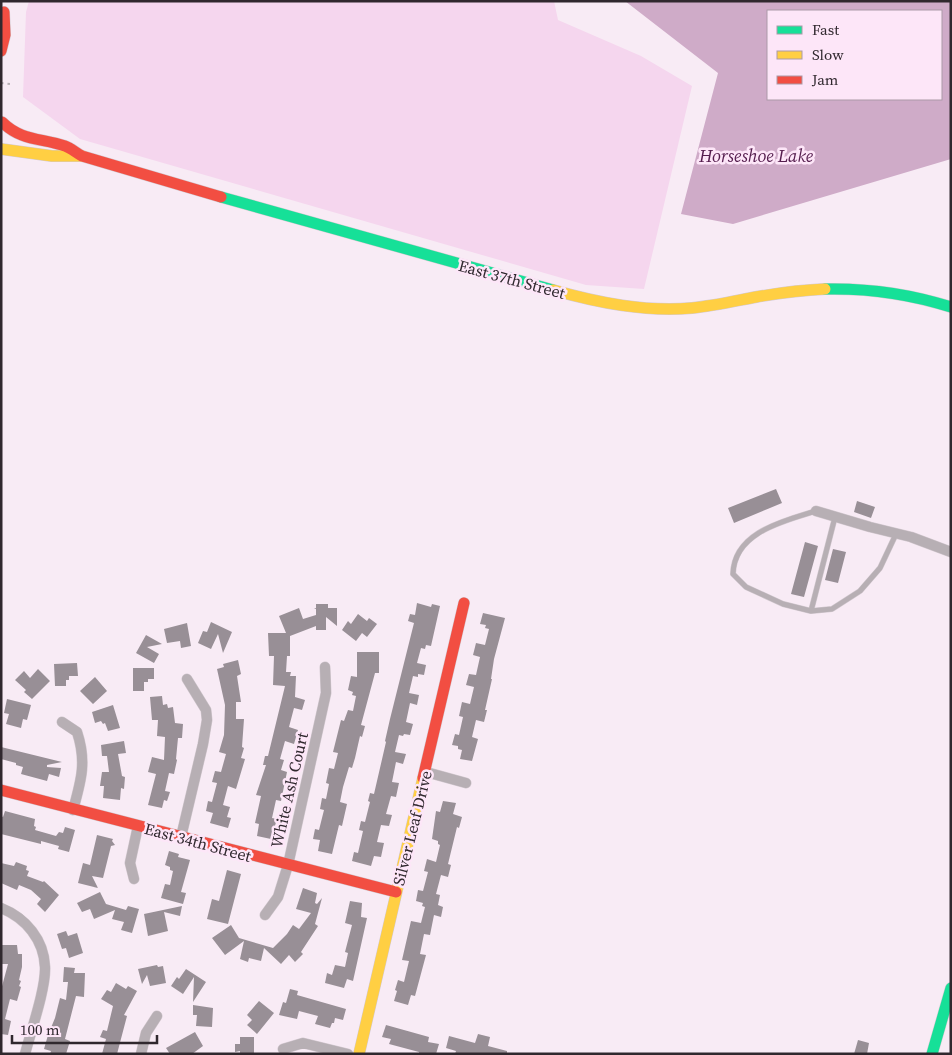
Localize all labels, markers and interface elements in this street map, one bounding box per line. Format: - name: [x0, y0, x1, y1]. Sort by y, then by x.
- legend: [767, 10, 942, 100]
- text: Fast: [812, 19, 839, 40]
- text: Slow: [812, 44, 844, 65]
- text: Jam: [811, 69, 839, 90]
- water label: Horseshoe Lake: [698, 143, 814, 168]
- street label: East 37th Street: [456, 254, 569, 304]
- street label: White Ash Court: [265, 729, 313, 850]
- street label: Silver Leaf Drive: [387, 768, 437, 888]
- street label: East 34th Street: [142, 817, 255, 867]
- scale bar: [12, 1012, 158, 1044]
- text: 100 m: [20, 1019, 60, 1040]

